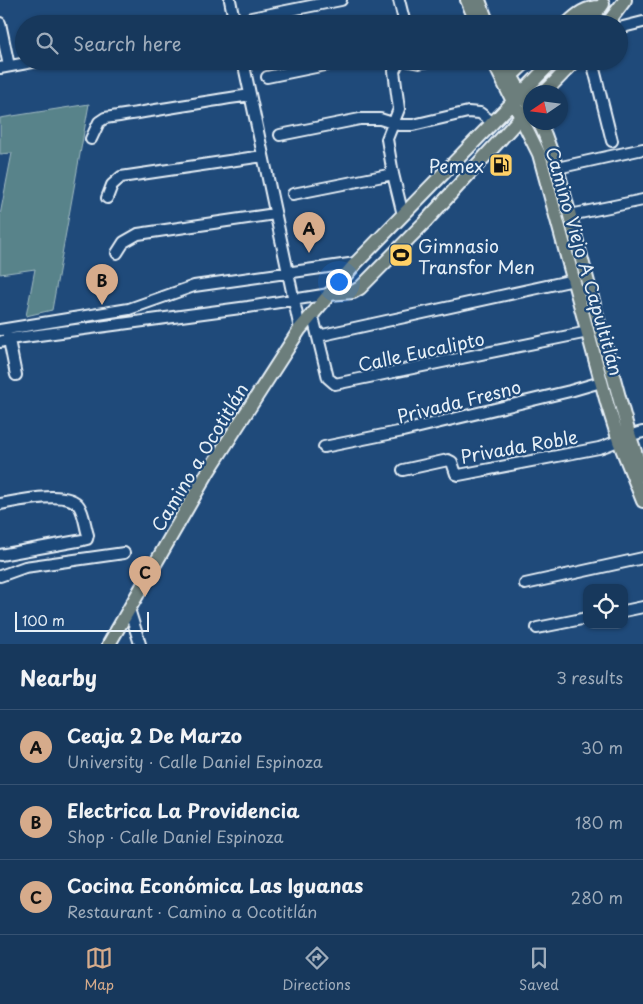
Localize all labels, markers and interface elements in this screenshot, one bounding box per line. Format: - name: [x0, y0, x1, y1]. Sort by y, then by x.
- search box: [15, 15, 628, 70]
- icon: search: [33, 29, 61, 57]
- text: Search here: [73, 29, 182, 57]
- north arrow: [523, 85, 568, 130]
- street label: Camino Viejo A Capultitlán: [539, 144, 631, 378]
- place label: Pemex: [429, 152, 484, 179]
- fuel station icon: Pemex: [488, 152, 514, 178]
- pin: A: [293, 212, 325, 253]
- place label: Gimnasio Transfor Men: [418, 232, 535, 280]
- sports icon: Gimnasio Transfor Men: [388, 242, 414, 268]
- pin: B: [86, 264, 118, 305]
- your location: [326, 269, 352, 295]
- street label: Calle Eucalipto: [355, 324, 487, 378]
- street label: Privada Fresno: [394, 373, 524, 429]
- street label: Camino a Ocotitlán: [144, 378, 254, 536]
- street label: Privada Roble: [458, 422, 580, 470]
- pin: C: [129, 556, 161, 597]
- map controls: [583, 584, 628, 629]
- button: locate: [583, 584, 628, 629]
- scale bar: [15, 609, 149, 632]
- text: 100 m: [22, 610, 65, 631]
- text: Nearby: [20, 661, 97, 693]
- text: 3 results: [556, 665, 623, 689]
- text: Ceaja 2 De Marzo: [67, 721, 242, 749]
- text: A: [30, 735, 42, 759]
- text: 30 m: [581, 735, 623, 759]
- text: University · Calle Daniel Espinoza: [67, 749, 323, 773]
- text: Electrica La Providencia: [67, 796, 300, 824]
- text: B: [31, 810, 41, 834]
- text: 180 m: [575, 810, 623, 834]
- text: Shop · Calle Daniel Espinoza: [67, 824, 284, 848]
- text: Cocina Económica Las Iguanas: [67, 871, 363, 899]
- text: C: [30, 885, 42, 909]
- text: 280 m: [571, 885, 623, 909]
- text: Restaurant · Camino a Ocotitlán: [67, 899, 317, 923]
- tab: Map: [84, 944, 114, 995]
- tab: Directions: [283, 944, 351, 995]
- tab: Saved: [519, 944, 559, 995]

